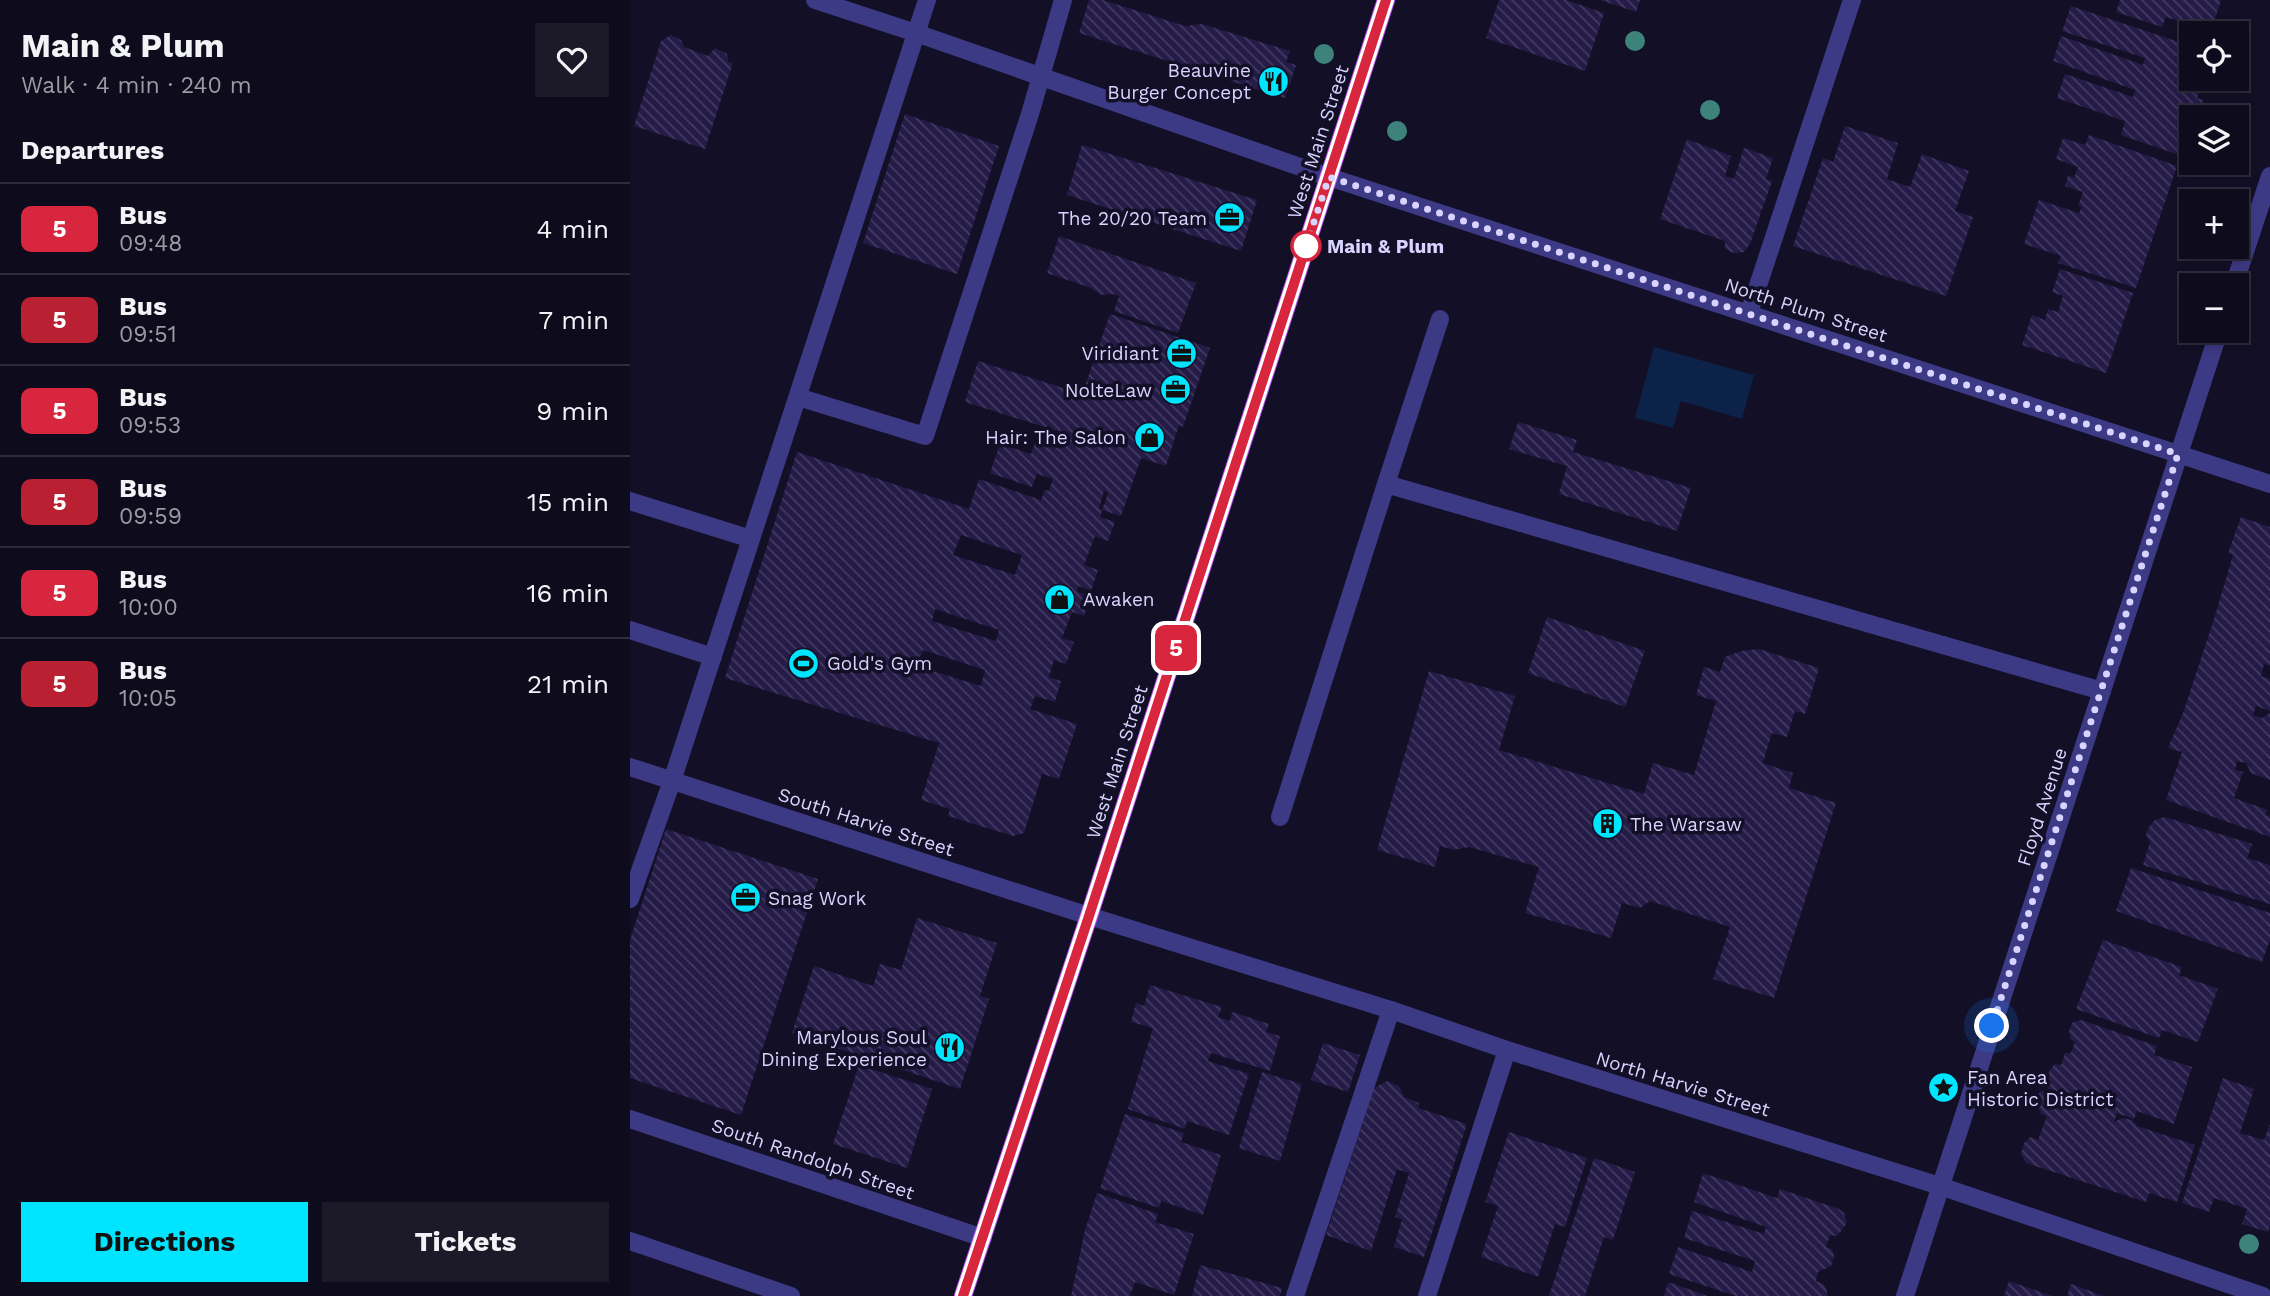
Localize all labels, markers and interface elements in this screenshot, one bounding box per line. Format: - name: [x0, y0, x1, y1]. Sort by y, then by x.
- map controls: [2179, 21, 2249, 343]
- button: locate: [2179, 21, 2249, 91]
- button: heart: [535, 23, 609, 97]
- text: Main & Plum: [21, 26, 225, 65]
- place label: Beauvine Burger Concept: [1107, 59, 1251, 104]
- street label: West Main Street: [1282, 62, 1354, 222]
- restaurant icon: Beauvine Burger Concept: [1257, 64, 1291, 98]
- text: Walk · 4 min · 240 m: [21, 72, 252, 99]
- button: layers: [2179, 105, 2249, 175]
- text: Departures: [21, 135, 164, 165]
- button: +: [2179, 189, 2249, 259]
- text: Bus: [119, 200, 167, 230]
- office icon: The 20/20 Team: [1213, 201, 1247, 235]
- place label: The 20/20 Team: [1058, 207, 1207, 230]
- text: 4 min: [536, 214, 609, 244]
- text: 5: [53, 215, 67, 243]
- text: 09:48: [119, 230, 183, 257]
- marker: Main & Plum: [1291, 231, 1321, 261]
- place label: Main & Plum: [1327, 235, 1444, 258]
- street label: North Plum Street: [1722, 273, 1890, 347]
- button: −: [2179, 273, 2249, 343]
- text: Bus: [119, 291, 167, 321]
- text: 7 min: [539, 305, 609, 335]
- text: 5: [53, 306, 67, 334]
- text: 09:51: [119, 321, 177, 348]
- office icon: Viridiant: [1165, 336, 1199, 370]
- place label: Viridiant: [1082, 342, 1159, 365]
- office icon: NolteLaw: [1158, 373, 1192, 407]
- place label: NolteLaw: [1065, 379, 1152, 402]
- text: Bus: [119, 382, 167, 412]
- text: 9 min: [536, 396, 609, 426]
- text: 5: [53, 397, 67, 425]
- text: 09:53: [119, 412, 181, 439]
- shop icon: Hair: The Salon: [1132, 420, 1166, 454]
- place label: Hair: The Salon: [985, 426, 1126, 449]
- text: Bus: [119, 473, 167, 503]
- text: 15 min: [527, 487, 609, 517]
- text: 5: [53, 488, 67, 516]
- text: 09:59: [119, 503, 182, 530]
- text: Bus: [119, 564, 167, 594]
- text: 16 min: [526, 578, 609, 608]
- text: 5: [53, 579, 67, 607]
- shop icon: Awaken: [1043, 582, 1077, 616]
- place label: Awaken: [1083, 588, 1155, 611]
- text: 10:00: [119, 594, 178, 621]
- line badge: 5: [1153, 625, 1199, 671]
- text: 5: [1169, 634, 1183, 662]
- sports icon: Gold's Gym: [787, 646, 821, 680]
- place label: Gold's Gym: [827, 652, 932, 675]
- text: Bus: [119, 655, 167, 685]
- text: 21 min: [527, 669, 609, 699]
- text: 5: [53, 670, 67, 698]
- street label: West Main Street: [1081, 682, 1153, 842]
- text: 10:05: [119, 685, 177, 712]
- street label: Floyd Avenue: [2012, 745, 2072, 869]
- street label: South Harvie Street: [775, 783, 957, 861]
- building icon: The Warsaw: [1590, 807, 1624, 841]
- place label: The Warsaw: [1630, 813, 1742, 836]
- office icon: Snag Work: [728, 881, 762, 915]
- place label: Snag Work: [768, 887, 866, 910]
- your location: [1974, 1008, 2009, 1043]
- place label: Marylous Soul Dining Experience: [761, 1026, 927, 1071]
- restaurant icon: Marylous Soul Dining Experience: [933, 1031, 967, 1065]
- street label: North Harvie Street: [1593, 1047, 1773, 1121]
- place label: Fan Area Historic District: [1967, 1066, 2113, 1111]
- place icon: Fan Area Historic District: [1927, 1071, 1961, 1105]
- street label: South Randolph Street: [708, 1113, 918, 1205]
- button: Directions: [21, 1202, 308, 1282]
- button: Tickets: [322, 1202, 609, 1282]

